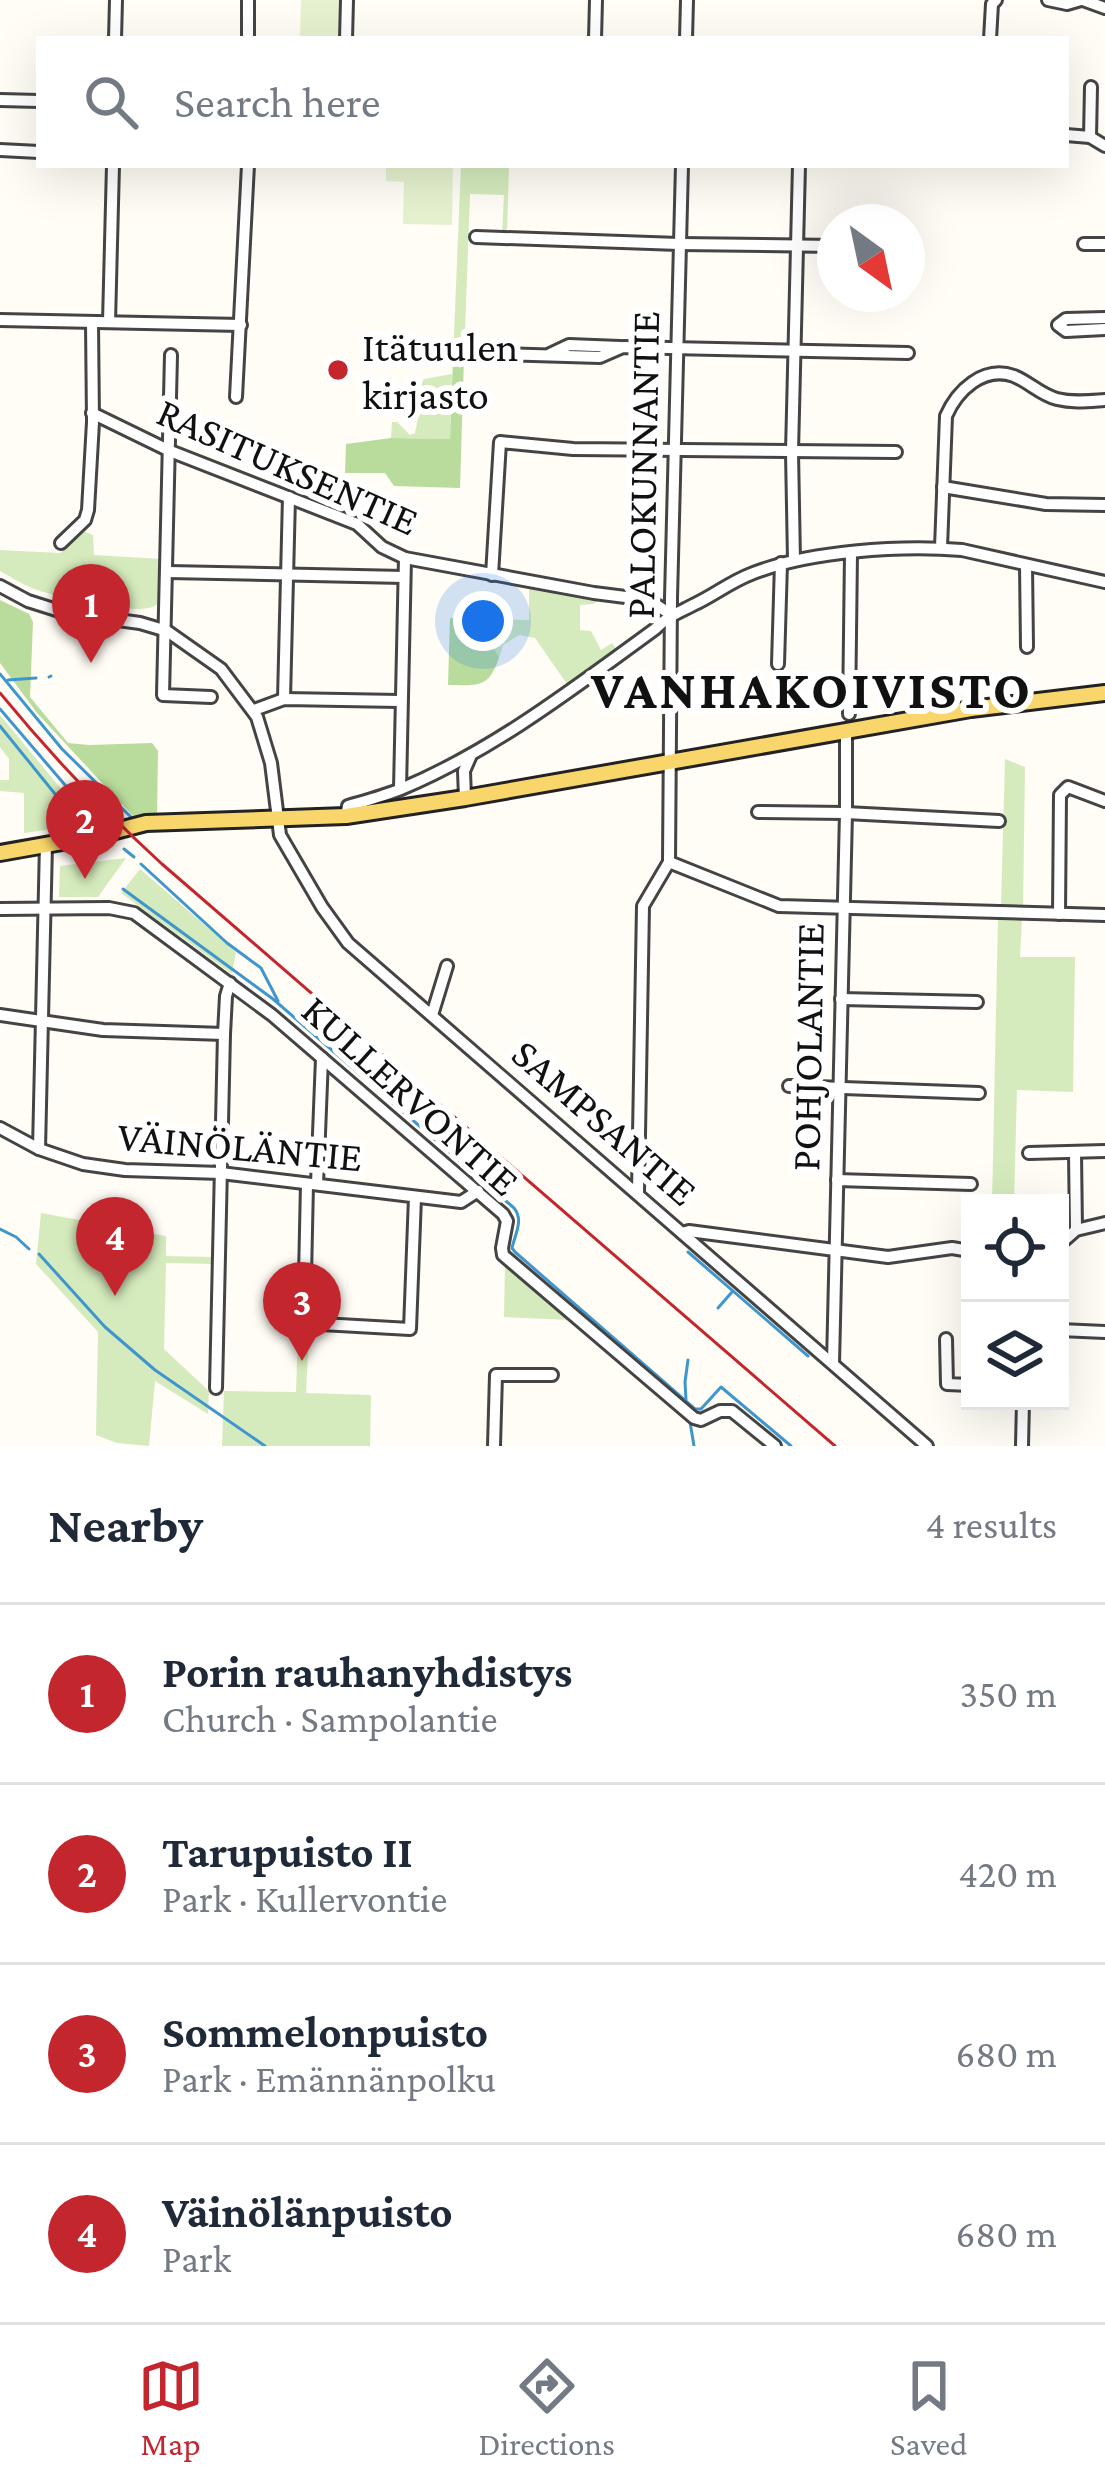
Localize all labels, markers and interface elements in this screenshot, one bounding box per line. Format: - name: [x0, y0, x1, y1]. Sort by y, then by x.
- search box: [36, 36, 1069, 168]
- icon: search: [78, 69, 144, 135]
- text: Search here: [174, 77, 381, 127]
- north arrow: [817, 204, 925, 312]
- street label: PALOKUNNANTIE: [616, 311, 668, 619]
- place label: Itätuulen kirjasto: [362, 323, 518, 419]
- marker: Itätuulen kirjasto: [325, 357, 351, 383]
- street label: RASITUKSENTIE: [150, 387, 426, 545]
- pin: 1: [52, 564, 130, 663]
- your location: [453, 591, 513, 651]
- district label: VANHAKOIVISTO: [590, 660, 1033, 720]
- pin: 2: [46, 780, 124, 879]
- street label: POHJOLANTIE: [781, 922, 833, 1172]
- street label: KULLERVONTIE: [293, 985, 529, 1205]
- street label: SAMPSANTIE: [503, 1029, 707, 1215]
- street label: VÄINÖLÄNTIE: [116, 1112, 364, 1180]
- map controls: [961, 1194, 1069, 1410]
- button: locate: [961, 1194, 1069, 1302]
- pin: 4: [76, 1197, 154, 1296]
- pin: 3: [263, 1262, 341, 1361]
- button: layers: [961, 1302, 1069, 1410]
- text: Nearby: [48, 1496, 203, 1553]
- text: 4 results: [926, 1503, 1057, 1546]
- text: Porin rauhanyhdistys: [162, 1647, 572, 1697]
- text: 1: [80, 1672, 94, 1715]
- text: 350 m: [959, 1672, 1057, 1715]
- text: Church · Sampolantie: [162, 1697, 498, 1740]
- text: Tarupuisto II: [162, 1827, 413, 1877]
- text: 2: [77, 1852, 97, 1895]
- text: 420 m: [958, 1852, 1057, 1895]
- text: Park · Kullervontie: [162, 1877, 447, 1920]
- text: Sommelonpuisto: [162, 2007, 488, 2057]
- text: 3: [77, 2032, 97, 2075]
- text: 680 m: [956, 2032, 1057, 2075]
- text: Park · Emännänpolku: [162, 2057, 496, 2100]
- text: Väinölänpuisto: [162, 2187, 453, 2237]
- text: 4: [76, 2212, 98, 2255]
- text: 680 m: [956, 2212, 1057, 2255]
- text: Park: [162, 2237, 231, 2280]
- tab: Map: [138, 2353, 204, 2462]
- tab: Directions: [479, 2353, 615, 2462]
- tab: Saved: [890, 2353, 967, 2462]

